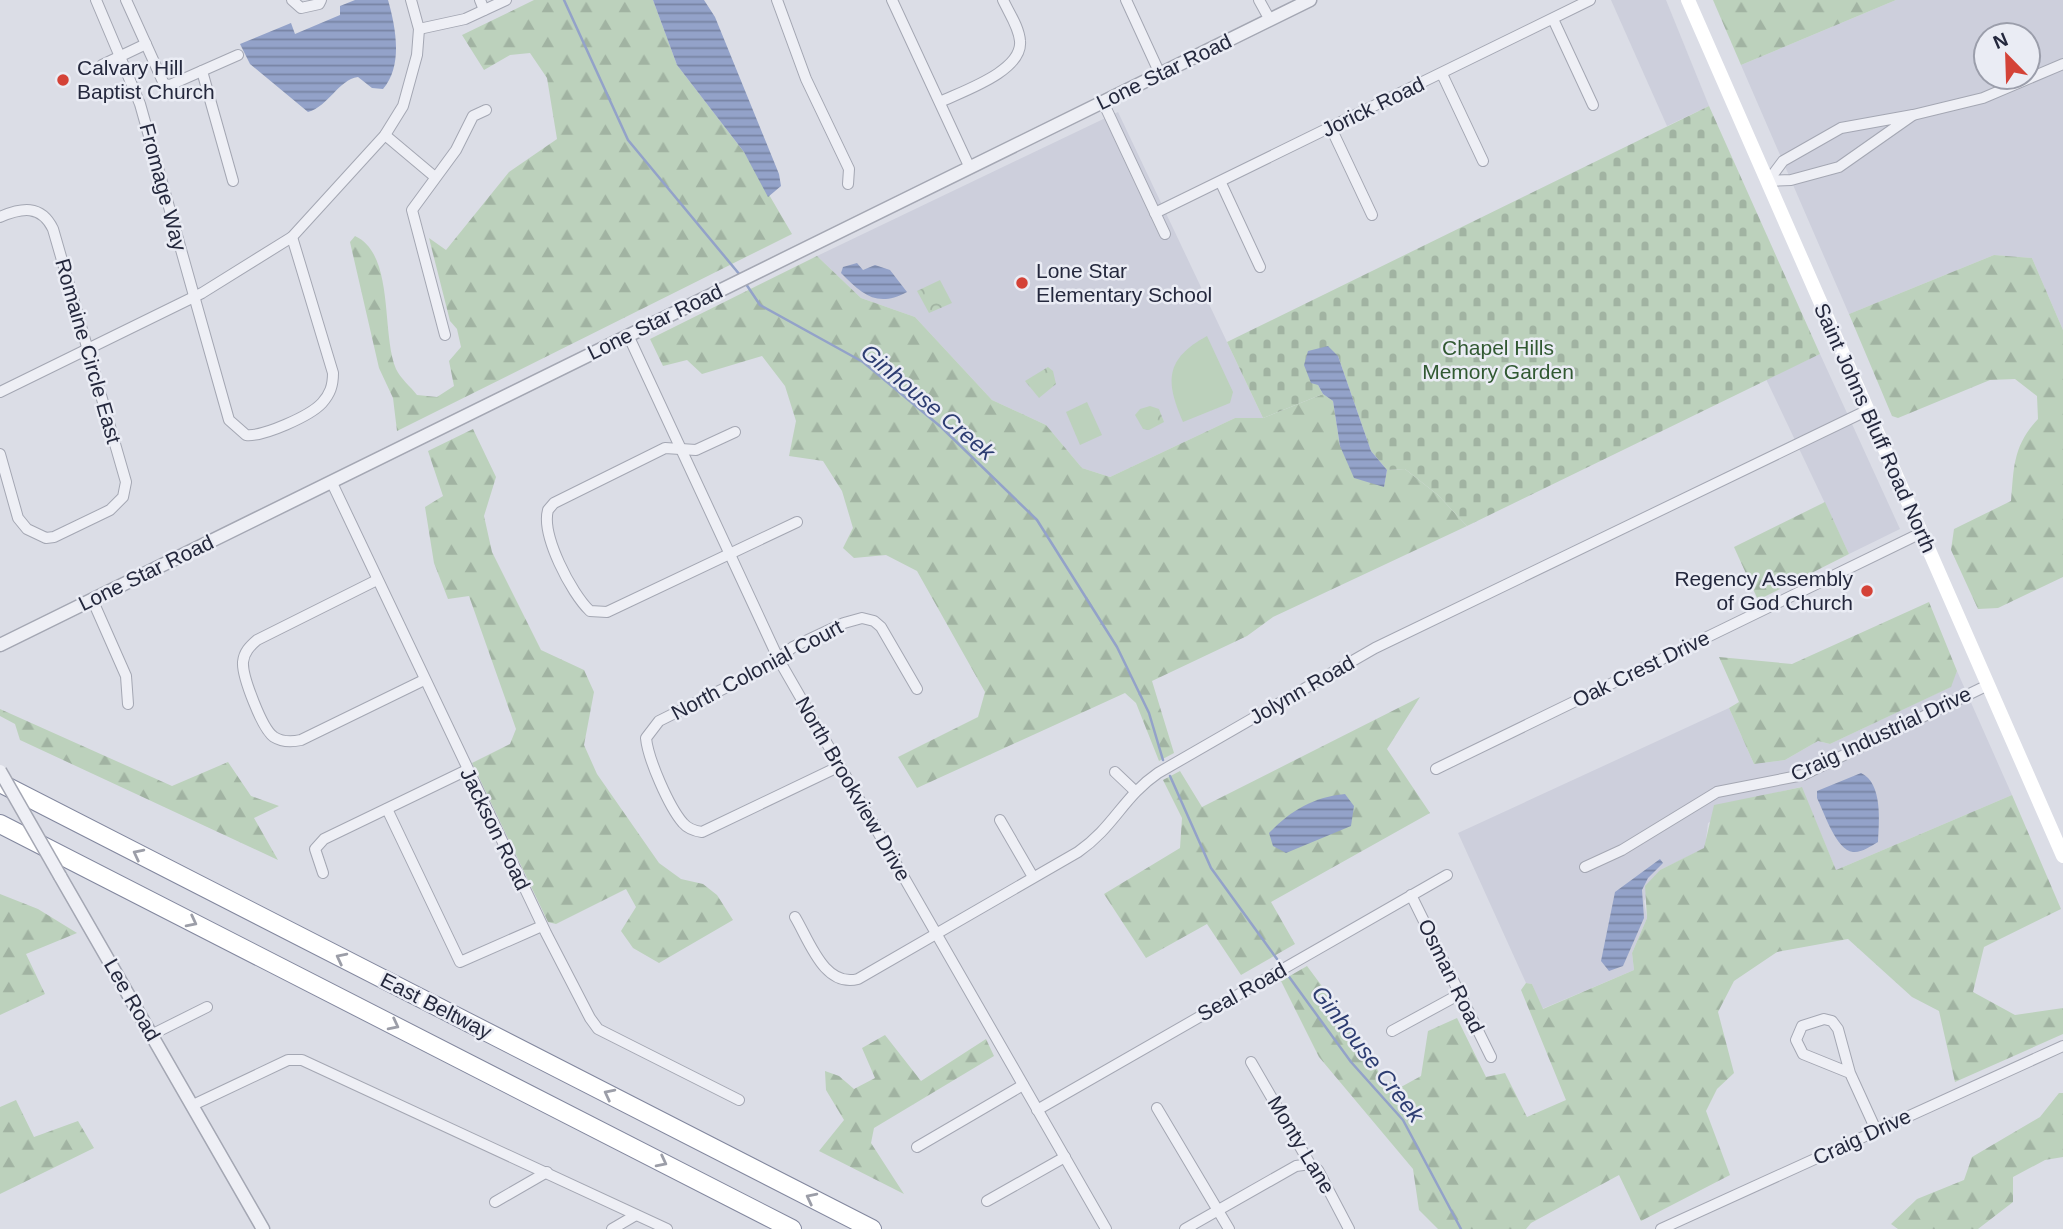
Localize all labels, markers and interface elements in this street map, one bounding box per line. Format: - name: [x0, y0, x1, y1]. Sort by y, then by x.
- north arrow: [1972, 21, 2042, 91]
- text: N: [1990, 28, 2011, 53]
- street label: Lone Star Road: [1093, 29, 1235, 114]
- place label: Calvary Hill Baptist Church: [77, 56, 215, 103]
- marker: Calvary Hill Baptist Church: [55, 72, 71, 88]
- street label: Jorick Road: [1318, 72, 1428, 141]
- street label: Fromage Way: [135, 121, 192, 254]
- street label: Romaine Circle East: [51, 256, 126, 446]
- place label: Lone Star Elementary School: [1036, 259, 1212, 306]
- marker: Lone Star Elementary School: [1014, 275, 1030, 291]
- street label: Lone Star Road: [584, 279, 726, 364]
- street label: Saint Johns Bluff Road North: [1810, 300, 1941, 556]
- park label: Chapel Hills Memory Garden: [1422, 336, 1574, 383]
- water label: Ginhouse Creek: [856, 339, 1001, 466]
- street label: Lone Star Road: [75, 530, 217, 615]
- place label: Regency Assembly of God Church: [1674, 567, 1853, 614]
- marker: Regency Assembly of God Church: [1859, 583, 1875, 599]
- street label: North Colonial Court: [667, 615, 846, 724]
- street label: Oak Crest Drive: [1569, 625, 1713, 712]
- street label: Jolynn Road: [1245, 650, 1358, 729]
- street label: Craig Industrial Drive: [1787, 682, 1975, 785]
- street label: North Brookview Drive: [791, 693, 916, 885]
- street label: Jackson Road: [456, 764, 535, 894]
- one-way arrow: [133, 848, 145, 862]
- one-way arrow: [185, 913, 197, 927]
- street label: Osman Road: [1414, 915, 1489, 1036]
- one-way arrow: [336, 952, 348, 966]
- street label: Lee Road: [100, 955, 165, 1045]
- street label: Seal Road: [1193, 958, 1290, 1025]
- street label: East Beltway: [377, 968, 496, 1044]
- water label: Ginhouse Creek: [1307, 981, 1430, 1129]
- one-way arrow: [387, 1017, 399, 1030]
- one-way arrow: [604, 1089, 616, 1103]
- street label: Monty Lane: [1263, 1092, 1340, 1198]
- street label: Craig Drive: [1809, 1104, 1914, 1169]
- one-way arrow: [655, 1154, 667, 1168]
- one-way arrow: [806, 1193, 818, 1206]

